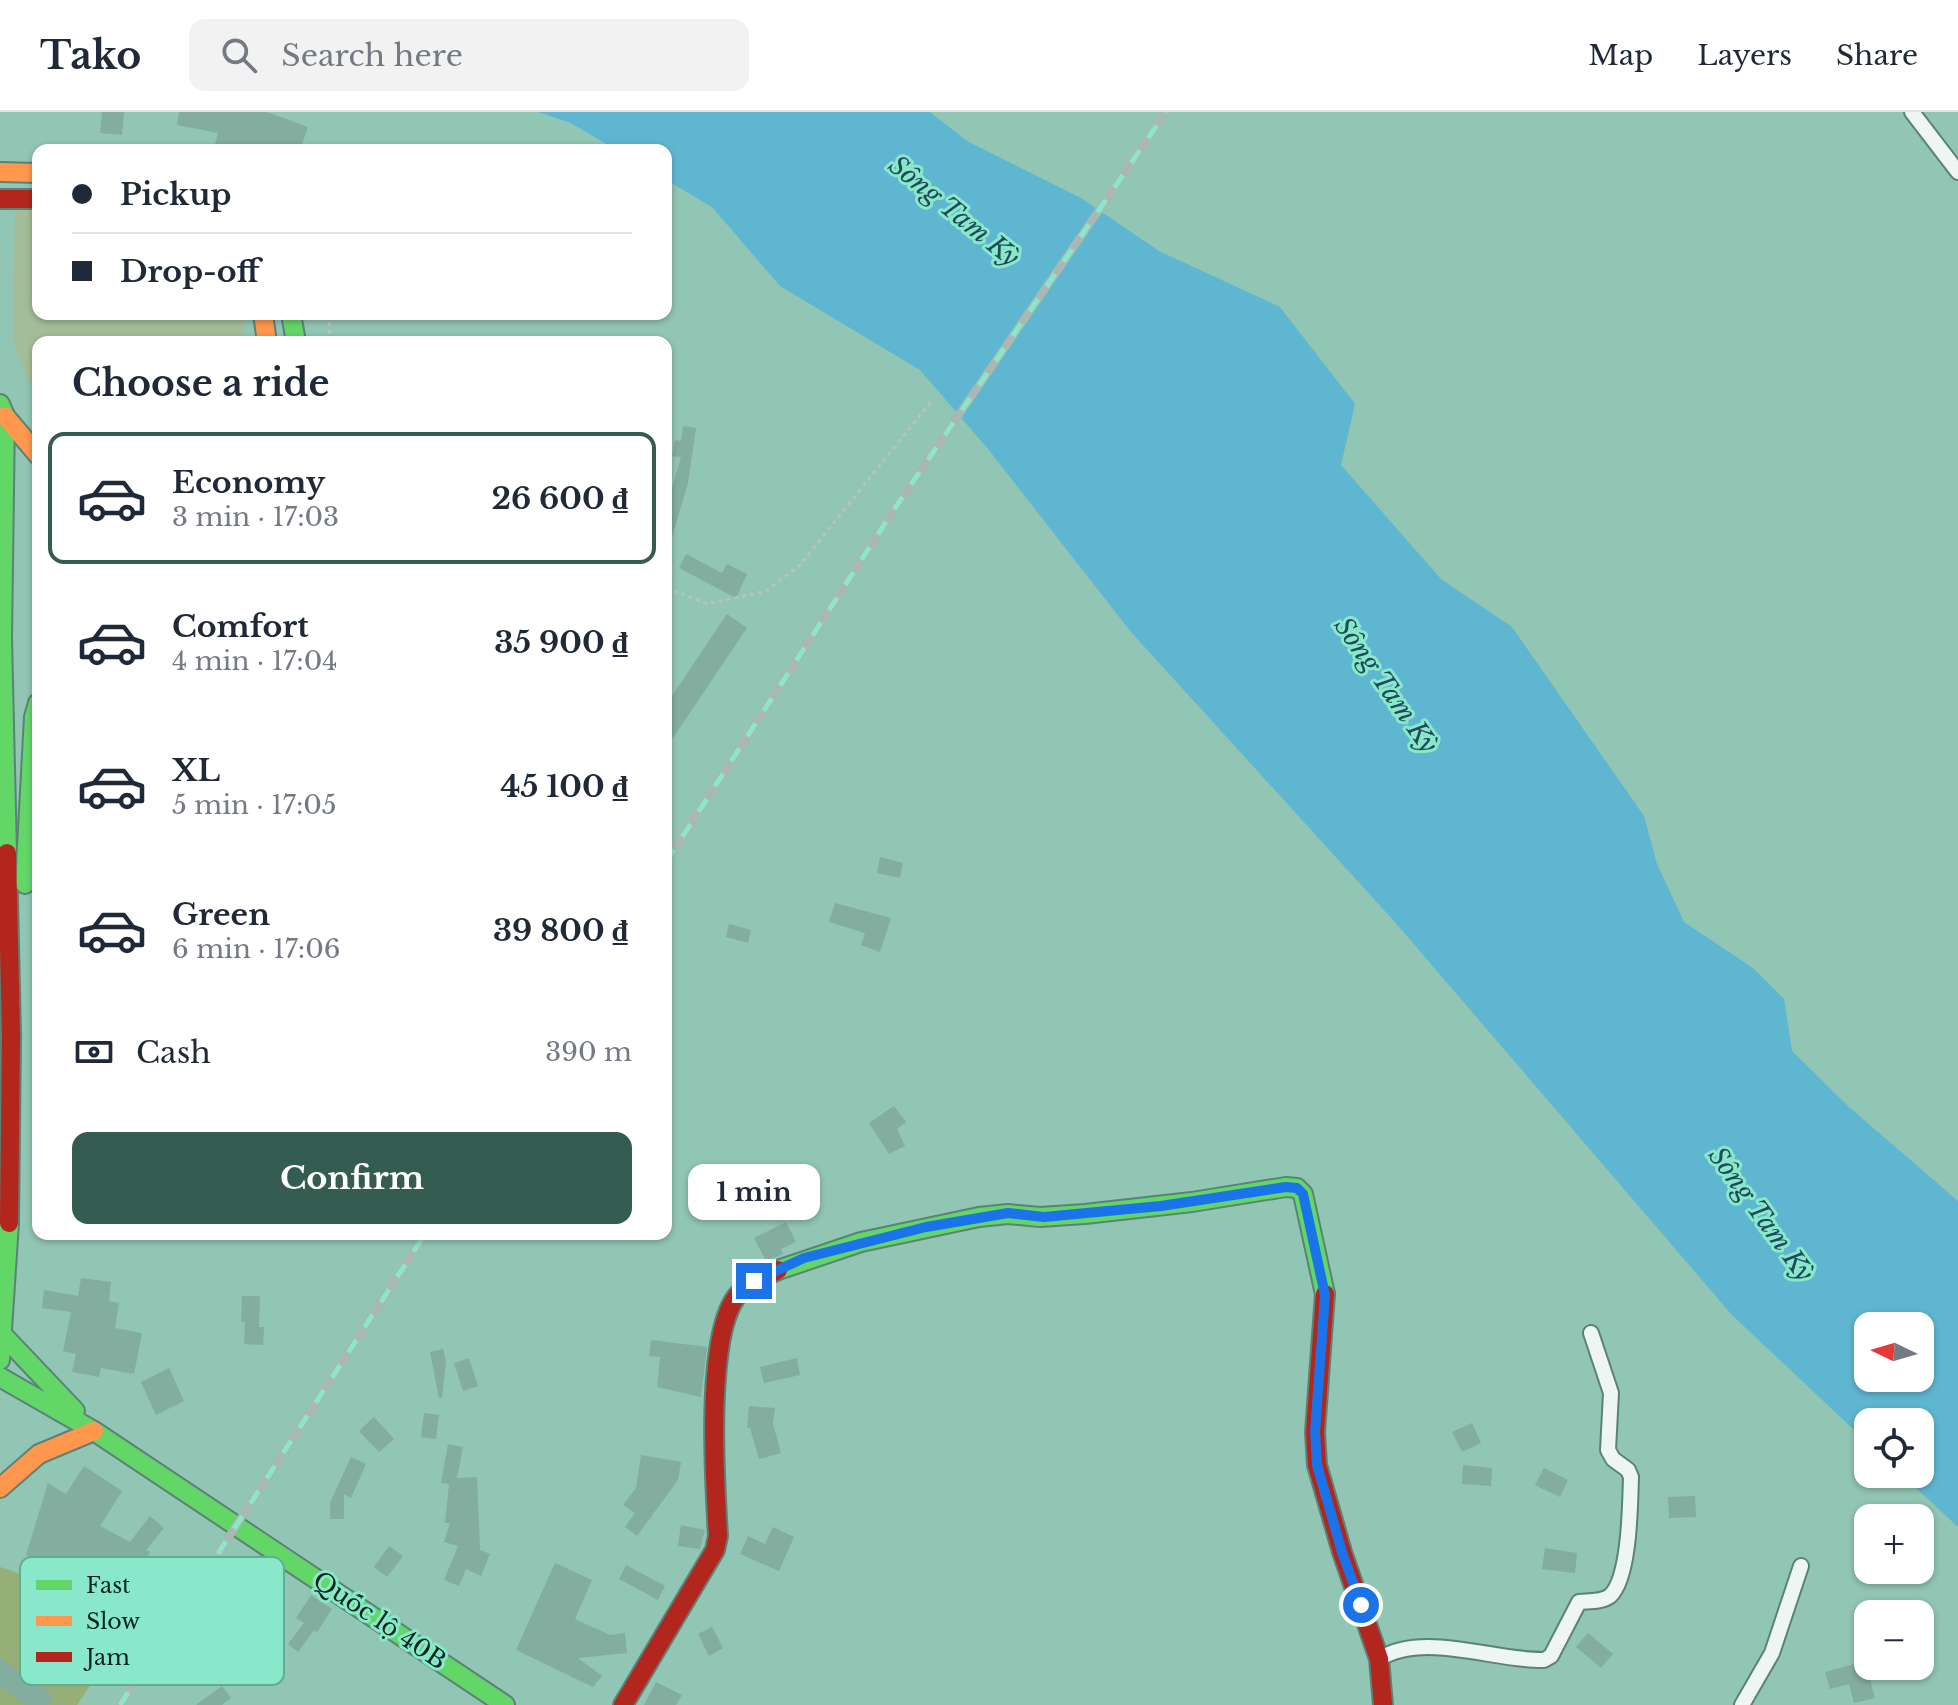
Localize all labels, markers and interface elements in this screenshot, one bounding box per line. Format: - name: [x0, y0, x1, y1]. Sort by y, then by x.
- search box: [189, 19, 749, 91]
- text: Tako: [40, 32, 141, 79]
- icon: search: [217, 33, 261, 77]
- text: Search here: [281, 37, 463, 74]
- text: Map: [1588, 38, 1653, 73]
- text: Layers: [1697, 38, 1792, 73]
- text: Share: [1836, 38, 1918, 73]
- water label: Sông Tam Kỳ: [882, 149, 1026, 274]
- text: Pickup: [120, 176, 231, 213]
- text: Drop-off: [120, 253, 260, 290]
- text: Choose a ride: [72, 361, 329, 406]
- icon: car: [76, 462, 148, 534]
- text: Economy: [172, 464, 325, 501]
- text: 26 600 ₫: [491, 480, 628, 517]
- text: 3 min · 17:03: [172, 501, 339, 533]
- icon: car: [76, 606, 148, 678]
- text: Comfort: [172, 608, 309, 645]
- water label: Sông Tam Kỳ: [1327, 611, 1445, 760]
- text: 35 900 ₫: [494, 624, 628, 661]
- text: 4 min · 17:04: [172, 645, 338, 677]
- icon: car: [76, 750, 148, 822]
- text: XL: [172, 752, 220, 789]
- text: 45 100 ₫: [501, 768, 628, 805]
- text: 5 min · 17:05: [172, 789, 337, 821]
- icon: car: [76, 894, 148, 966]
- text: Green: [172, 896, 270, 933]
- text: 39 800 ₫: [493, 912, 628, 949]
- text: 6 min · 17:06: [172, 933, 341, 965]
- icon: cash: [72, 1030, 116, 1074]
- text: Cash: [136, 1034, 211, 1071]
- text: 390 m: [545, 1036, 632, 1068]
- button: Confirm: [72, 1132, 632, 1224]
- water label: Sông Tam Kỳ: [1701, 1141, 1821, 1288]
- callout: 1 min: [688, 1165, 820, 1221]
- text: 1 min: [716, 1176, 792, 1208]
- route end: [736, 1263, 772, 1299]
- north arrow: [1854, 1312, 1934, 1392]
- map controls: [1854, 1312, 1934, 1680]
- button: locate: [1854, 1408, 1934, 1488]
- button: +: [1854, 1504, 1934, 1584]
- legend: [20, 1557, 284, 1685]
- street label: Quốc lộ 40B: [308, 1565, 452, 1675]
- text: Fast: [86, 1572, 131, 1599]
- route start: [1343, 1587, 1379, 1623]
- button: −: [1854, 1600, 1934, 1680]
- text: Slow: [86, 1608, 140, 1635]
- text: Jam: [83, 1644, 130, 1671]

